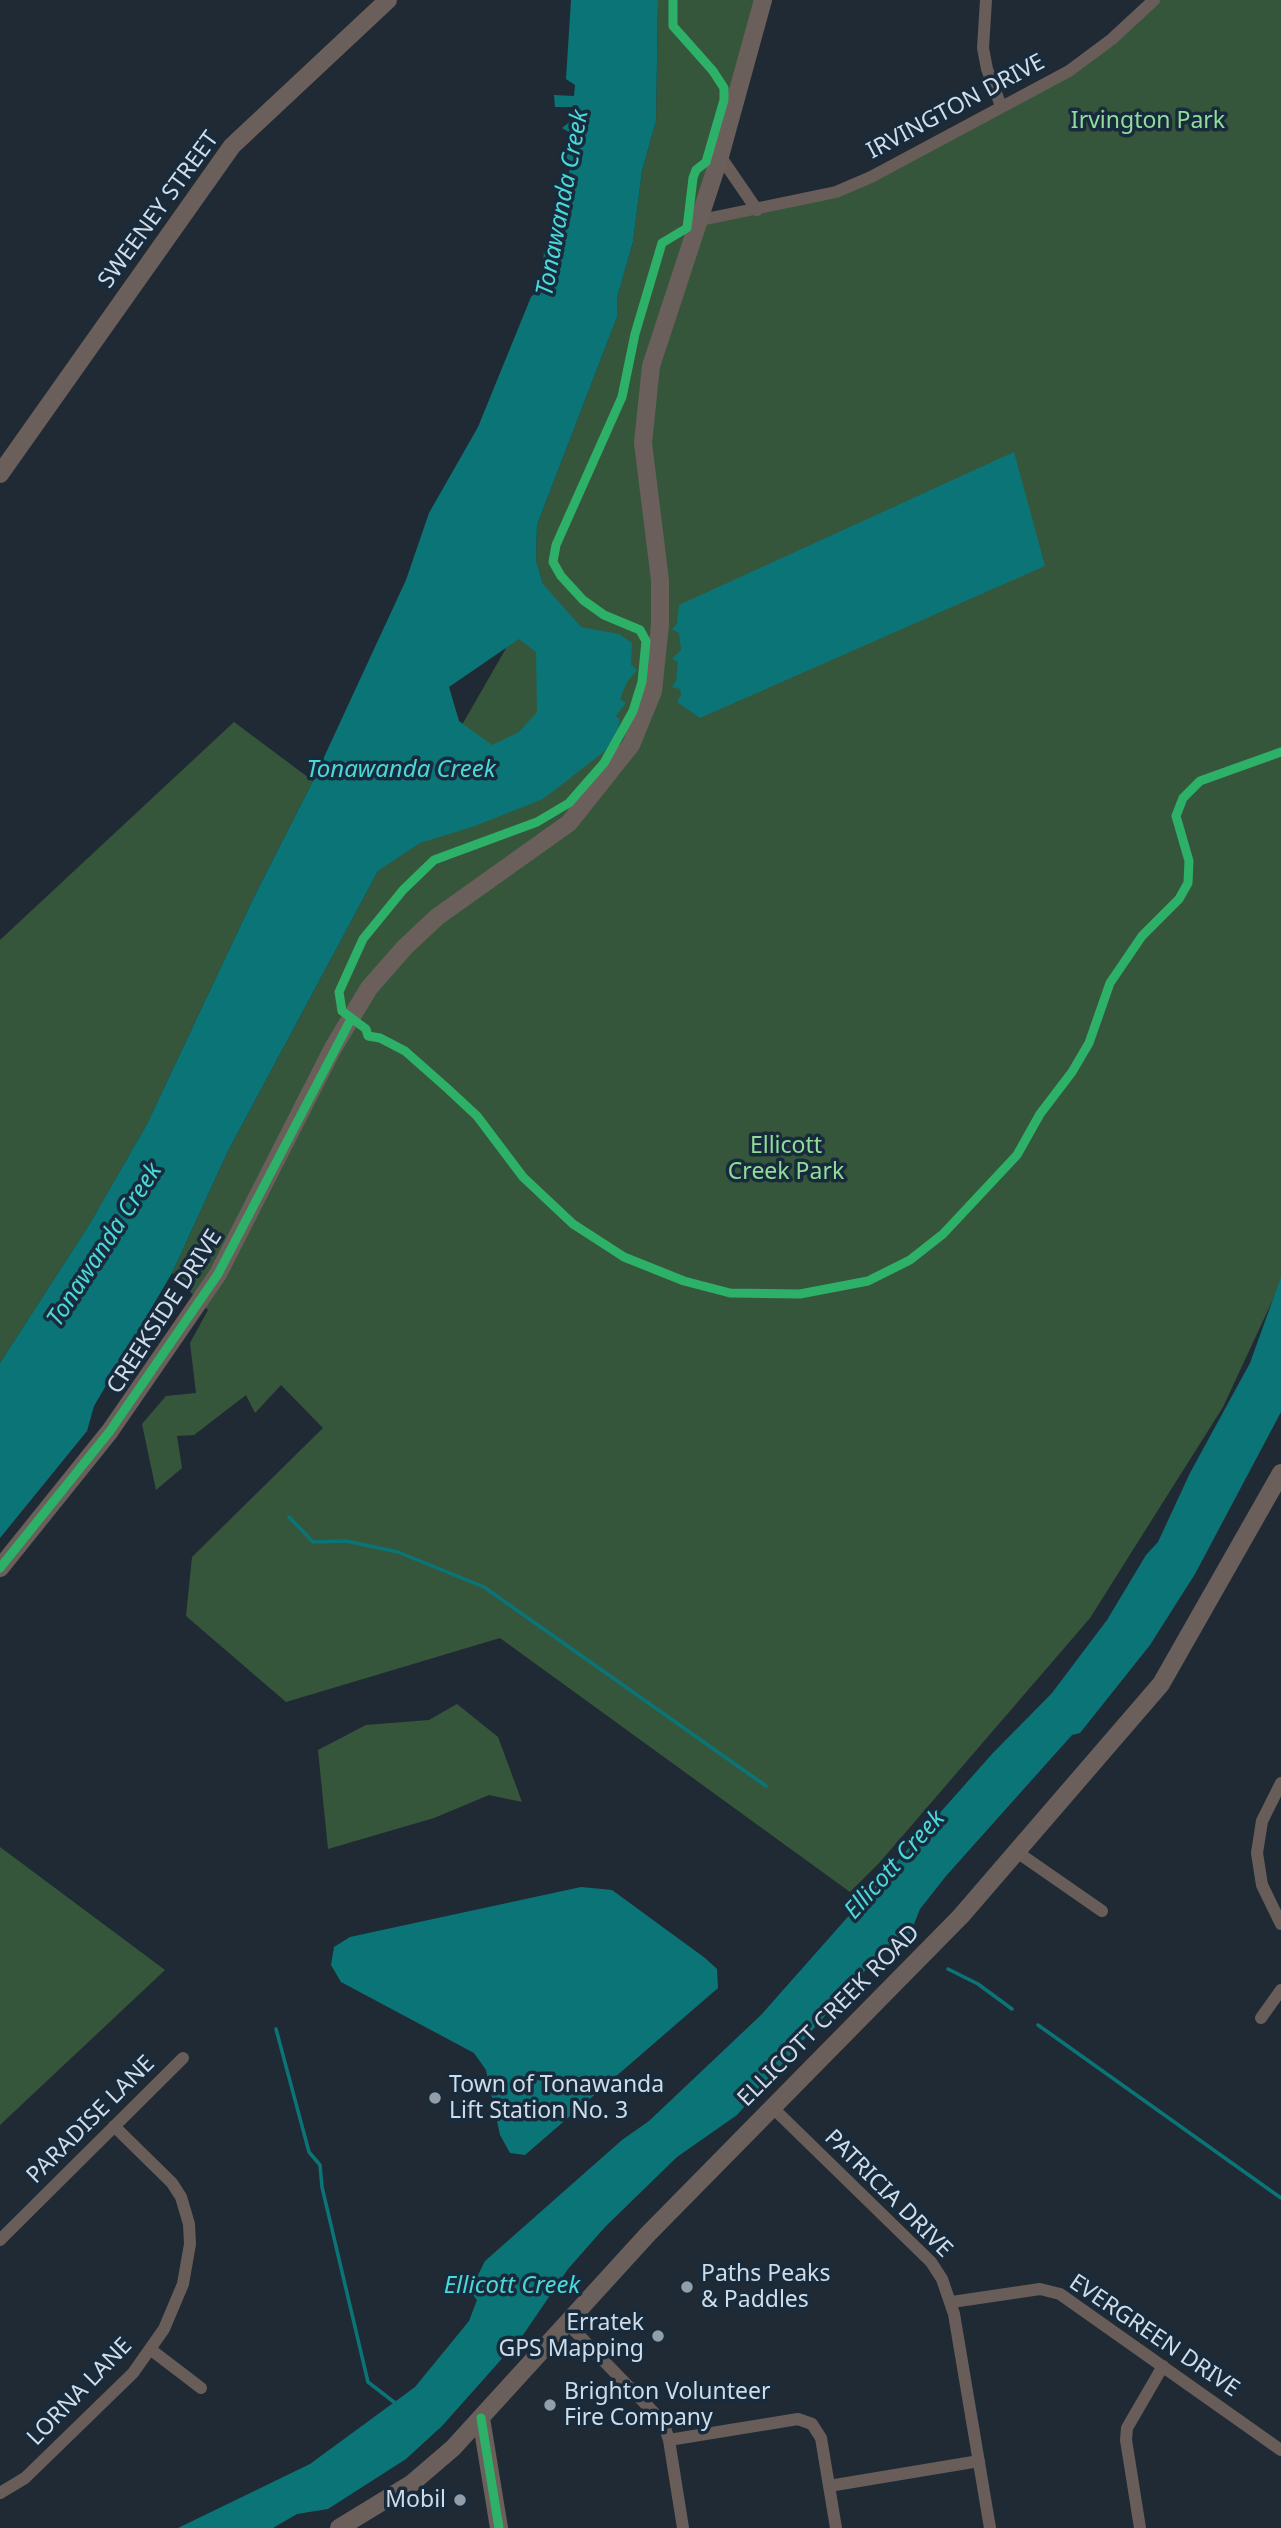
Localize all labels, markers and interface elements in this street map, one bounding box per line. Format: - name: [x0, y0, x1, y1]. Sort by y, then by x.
- street label: IRVINGTON DRIVE: [862, 49, 1050, 165]
- water label: Tonawanda Creek: [531, 107, 595, 299]
- park label: Irvington Park: [1071, 107, 1225, 135]
- street label: SWEENEY STREET: [93, 126, 225, 294]
- water label: Tonawanda Creek: [306, 756, 496, 784]
- park label: Ellicott Creek Park: [728, 1132, 844, 1186]
- water label: Tonawanda Creek: [41, 1158, 169, 1332]
- street label: CREEKSIDE DRIVE: [102, 1225, 228, 1399]
- water label: Ellicott Creek: [839, 1805, 951, 1925]
- street label: ELLICOTT CREEK ROAD: [732, 1919, 926, 2113]
- street label: PARADISE LANE: [21, 2050, 161, 2190]
- place label: Town of Tonawanda Lift Station No. 3: [449, 2071, 664, 2125]
- marker: Town of Tonawanda Lift Station No. 3: [427, 2090, 443, 2106]
- street label: PATRICIA DRIVE: [818, 2124, 958, 2264]
- place label: Paths Peaks & Paddles: [701, 2260, 830, 2314]
- street label: EVERGREEN DRIVE: [1064, 2269, 1244, 2403]
- water label: Ellicott Creek: [444, 2272, 580, 2300]
- marker: Paths Peaks & Paddles: [679, 2279, 695, 2295]
- place label: Erratek GPS Mapping: [498, 2309, 644, 2363]
- marker: Erratek GPS Mapping: [650, 2328, 666, 2344]
- street label: LORNA LANE: [22, 2332, 138, 2452]
- place label: Brighton Volunteer Fire Company: [564, 2378, 771, 2432]
- marker: Brighton Volunteer Fire Company: [542, 2397, 558, 2413]
- place label: Mobil: [385, 2486, 446, 2514]
- marker: Mobil: [452, 2492, 468, 2508]

